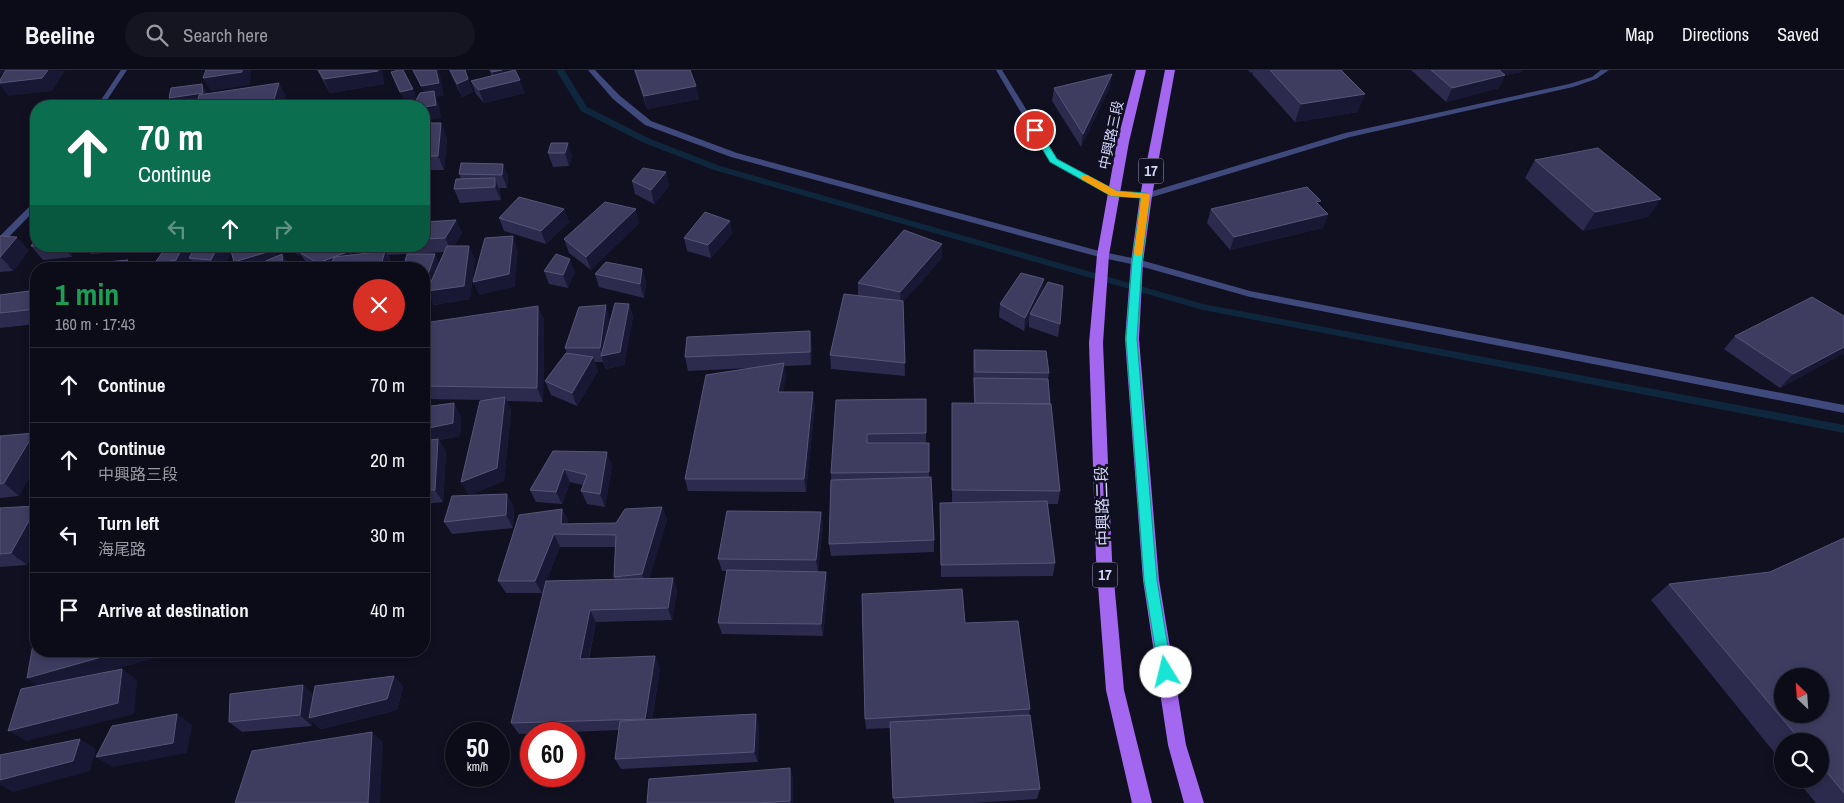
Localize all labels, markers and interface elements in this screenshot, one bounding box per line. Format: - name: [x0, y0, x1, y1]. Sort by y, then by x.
- search box: [125, 12, 475, 57]
- text: Beeline: [25, 19, 95, 51]
- icon: search: [143, 21, 171, 49]
- text: Search here: [183, 22, 268, 48]
- text: Map: [1625, 22, 1654, 47]
- text: Directions: [1682, 22, 1749, 47]
- text: Saved: [1777, 22, 1819, 47]
- street label: 中興路三段: [1095, 99, 1127, 171]
- pin: [1014, 109, 1056, 151]
- text: 70 m: [138, 114, 203, 161]
- icon: arrive: [1021, 116, 1049, 144]
- icon: ahead: [55, 120, 120, 185]
- road number: 17: [1138, 158, 1164, 184]
- text: Continue: [138, 159, 211, 189]
- icon: left: [163, 215, 191, 243]
- icon: ahead: [216, 215, 244, 243]
- icon: right: [269, 215, 297, 243]
- text: 1 min: [55, 274, 119, 314]
- button: close: [353, 279, 405, 331]
- text: 160 m · 17:43: [55, 313, 135, 335]
- icon: ahead: [55, 371, 83, 399]
- text: Continue: [98, 372, 166, 398]
- text: 70 m: [370, 372, 405, 398]
- text: Continue: [98, 435, 166, 461]
- icon: ahead: [55, 446, 83, 474]
- text: 20 m: [370, 447, 405, 473]
- text: 中興路三段: [98, 463, 178, 485]
- street label: 中興路二段: [1090, 466, 1114, 546]
- text: Turn left: [98, 510, 159, 536]
- icon: left: [55, 521, 83, 549]
- text: 30 m: [370, 522, 405, 548]
- text: 海尾路: [98, 538, 146, 560]
- road number: 17: [1092, 562, 1118, 588]
- icon: arrive: [55, 596, 83, 624]
- text: Arrive at destination: [98, 597, 249, 623]
- text: 40 m: [370, 597, 405, 623]
- position arrow: [1139, 645, 1191, 697]
- north arrow: [1774, 668, 1829, 722]
- map controls: [1774, 668, 1829, 788]
- speed limit sign: 60: [520, 722, 585, 787]
- text: 50: [466, 731, 489, 765]
- button: search: [1774, 733, 1829, 788]
- text: km/h: [467, 759, 488, 775]

